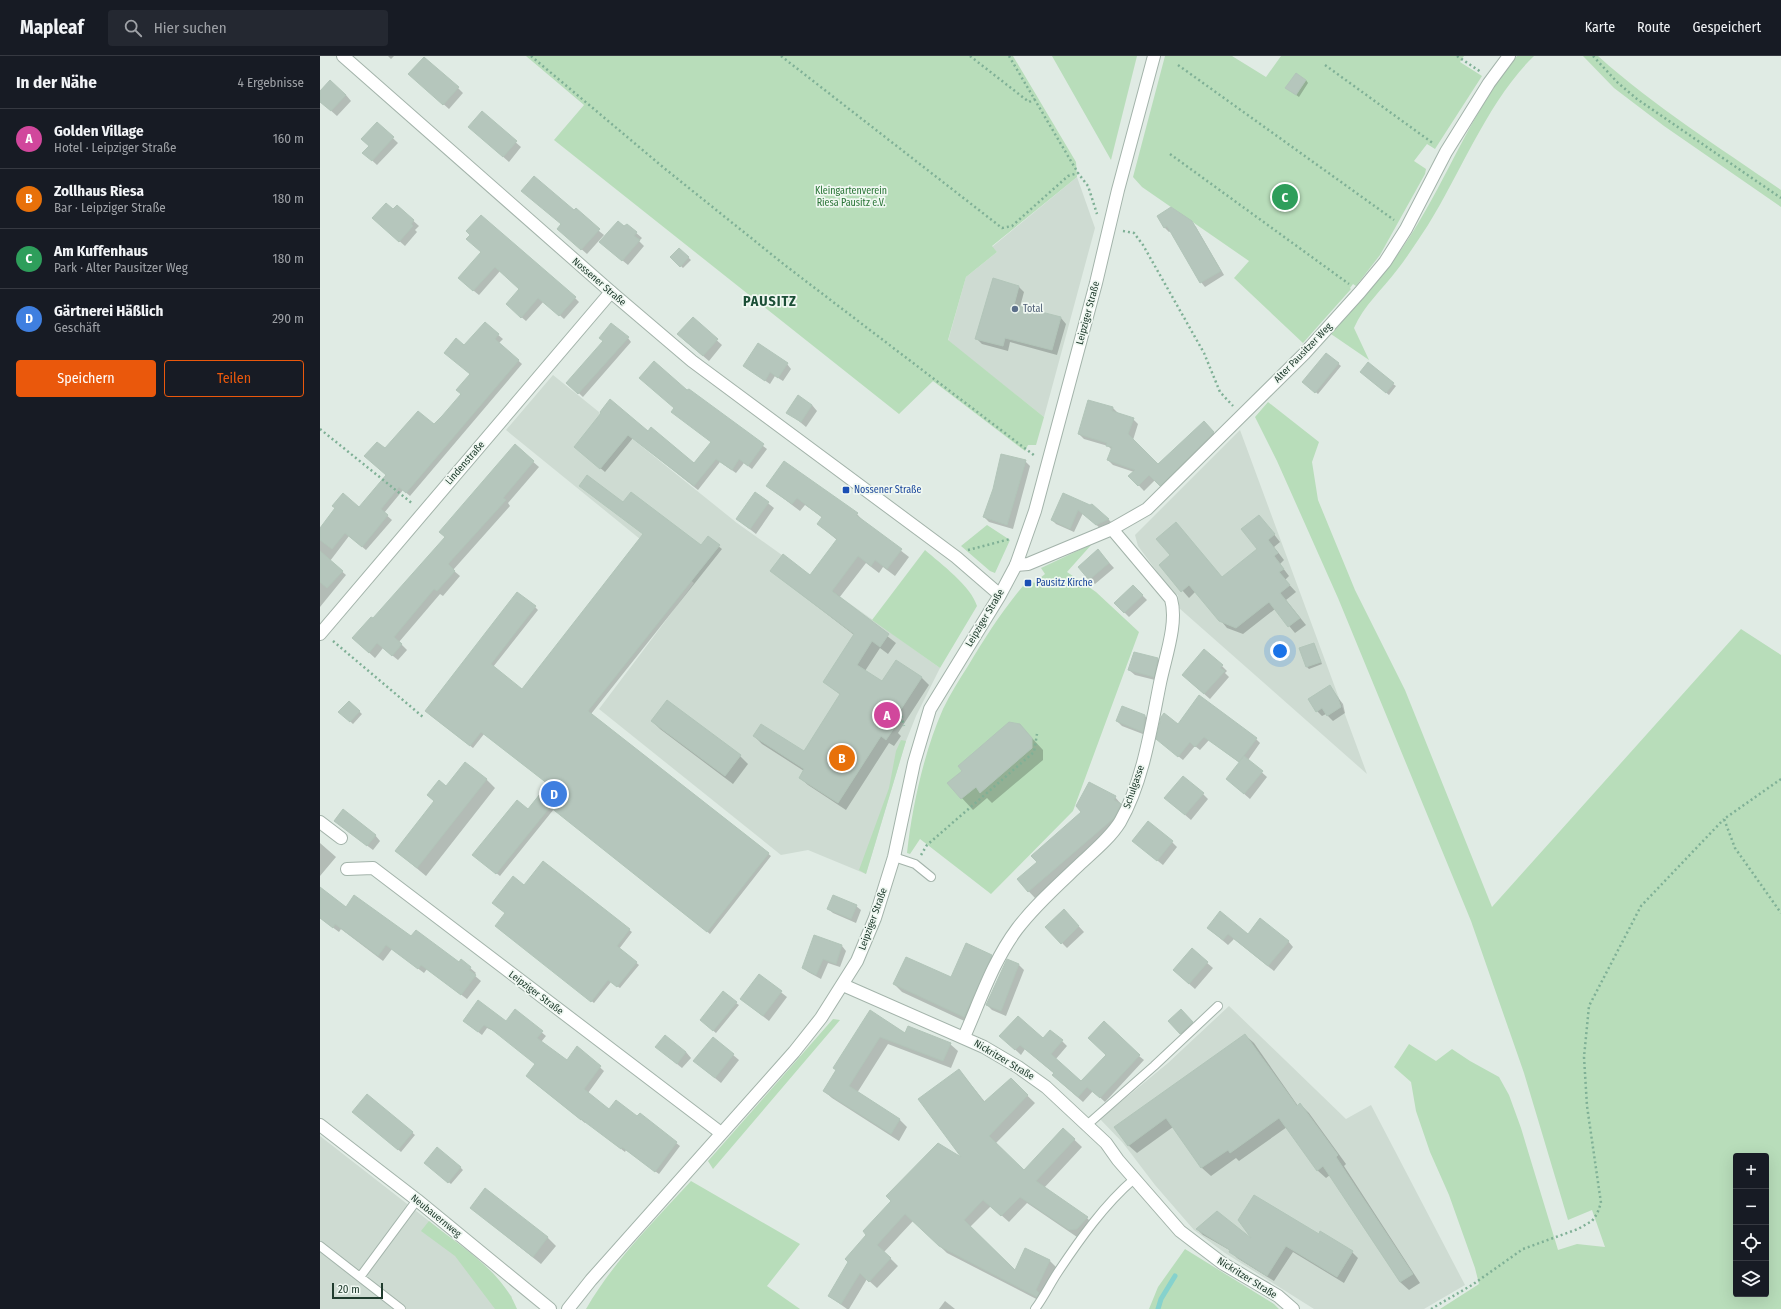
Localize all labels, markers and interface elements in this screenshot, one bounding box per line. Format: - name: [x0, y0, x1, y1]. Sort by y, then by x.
- search box: [108, 10, 388, 46]
- text: Mapleaf: [20, 16, 84, 39]
- icon: search: [122, 17, 144, 39]
- text: Hier suchen: [154, 19, 227, 37]
- text: Karte: [1585, 19, 1615, 36]
- text: Route: [1637, 19, 1670, 36]
- text: Gespeichert: [1692, 19, 1761, 36]
- text: In der Nähe: [16, 72, 97, 93]
- text: 4 Ergebnisse: [238, 75, 304, 90]
- text: Golden Village: [54, 122, 144, 140]
- text: A: [25, 131, 33, 146]
- text: 160 m: [273, 131, 304, 146]
- text: Hotel · Leipziger Straße: [54, 140, 176, 155]
- text: Zollhaus Riesa: [54, 182, 144, 200]
- pin: C: [1272, 182, 1298, 212]
- park label: Kleingartenverein Riesa Pausitz e.V.: [815, 185, 887, 209]
- text: B: [25, 191, 33, 206]
- text: 180 m: [273, 191, 304, 206]
- text: Bar · Leipziger Straße: [54, 200, 166, 215]
- text: Am Kuffenhaus: [54, 242, 148, 260]
- text: C: [26, 251, 32, 266]
- text: 180 m: [273, 251, 304, 266]
- street label: Nossener Straße: [570, 255, 628, 309]
- text: Park · Alter Pausitzer Weg: [54, 260, 188, 275]
- street label: Leipziger Straße: [1074, 280, 1102, 346]
- district label: PAUSITZ: [743, 293, 797, 310]
- text: Gärtnerei Häßlich: [54, 302, 163, 320]
- place label: Total: [1023, 303, 1043, 315]
- marker: Total: [1010, 304, 1020, 314]
- text: D: [25, 311, 33, 326]
- text: 290 m: [272, 311, 304, 326]
- text: Geschäft: [54, 320, 100, 335]
- street label: Alter Pausitzer Weg: [1271, 320, 1335, 385]
- button: Speichern: [16, 360, 156, 397]
- button: Teilen: [164, 360, 304, 397]
- street label: Lindenstraße: [443, 439, 487, 487]
- place label: Nossener Straße: [854, 484, 921, 496]
- marker: Nossener Straße: [841, 485, 851, 495]
- place label: Pausitz Kirche: [1036, 577, 1093, 589]
- marker: Pausitz Kirche: [1023, 578, 1033, 588]
- street label: Leipziger Straße: [963, 587, 1007, 649]
- your location: [1270, 641, 1290, 661]
- pin: A: [874, 700, 900, 730]
- pin: B: [829, 743, 855, 773]
- street label: Schulgasse: [1121, 764, 1147, 810]
- pin: D: [541, 779, 567, 809]
- street label: Leipziger Straße: [856, 886, 890, 952]
- street label: Leipziger Straße: [506, 969, 566, 1017]
- street label: Nickritzer Straße: [972, 1037, 1036, 1083]
- map controls: [1733, 1153, 1769, 1297]
- button: +: [1733, 1153, 1769, 1189]
- button: −: [1733, 1189, 1769, 1225]
- street label: Neubauernweg: [408, 1192, 464, 1240]
- button: locate: [1733, 1225, 1769, 1261]
- street label: Nickritzer Straße: [1215, 1255, 1279, 1301]
- button: layers: [1733, 1261, 1769, 1297]
- scale bar: [332, 1281, 383, 1300]
- text: 20 m: [338, 1283, 360, 1296]

